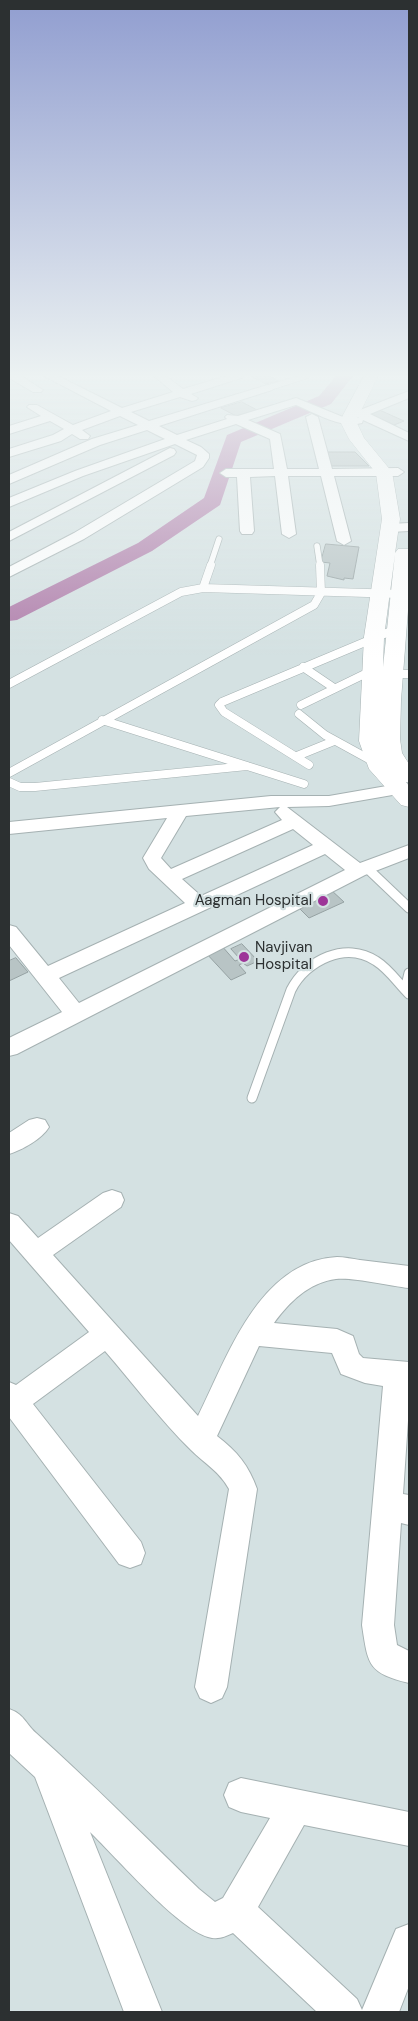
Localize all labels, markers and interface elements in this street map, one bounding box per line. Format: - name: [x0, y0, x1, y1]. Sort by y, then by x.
- place label: Aagman Hospital: [195, 892, 312, 910]
- marker: Aagman Hospital: [316, 894, 330, 908]
- place label: Navjivan Hospital: [255, 939, 313, 974]
- marker: Navjivan Hospital: [237, 950, 251, 964]

